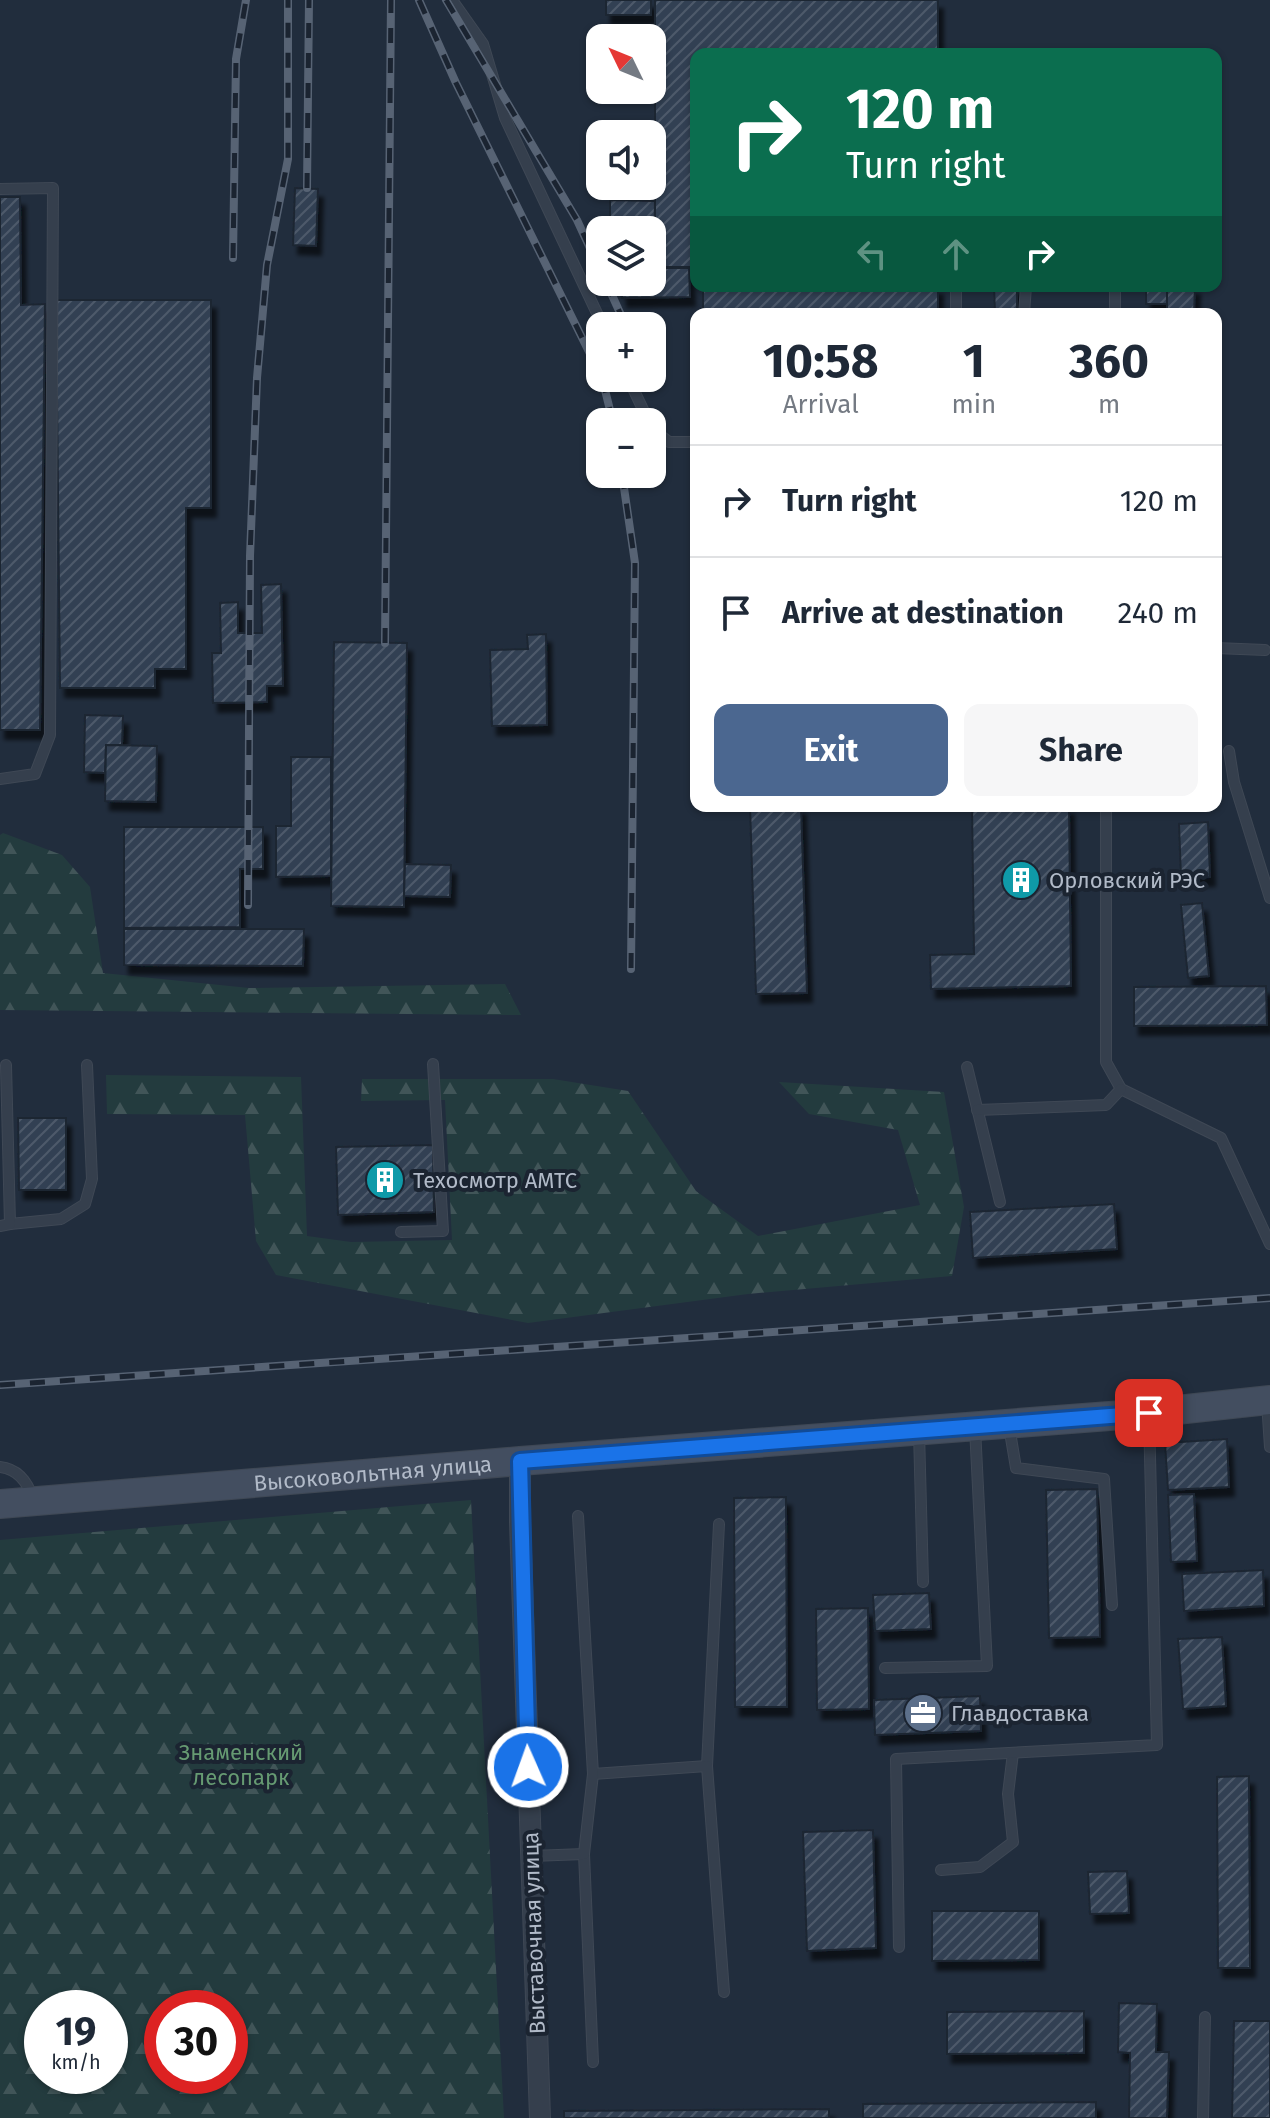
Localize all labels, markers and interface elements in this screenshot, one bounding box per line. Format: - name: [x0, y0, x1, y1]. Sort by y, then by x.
- north arrow: [586, 24, 666, 104]
- map controls: [586, 24, 666, 488]
- text: 120 m: [846, 76, 994, 143]
- icon: right: [714, 80, 818, 184]
- button: sound: [586, 120, 666, 200]
- text: Turn right: [846, 144, 1006, 188]
- button: layers: [586, 216, 666, 296]
- icon: left: [850, 232, 894, 276]
- icon: ahead: [934, 232, 978, 276]
- icon: right: [1018, 232, 1062, 276]
- button: +: [586, 312, 666, 392]
- text: 10:58: [763, 332, 879, 390]
- text: 1: [963, 332, 985, 390]
- text: 360: [1069, 332, 1149, 390]
- text: Arrival: [783, 389, 859, 420]
- text: min: [951, 389, 996, 420]
- text: m: [1098, 389, 1120, 420]
- button: −: [586, 408, 666, 488]
- icon: right: [714, 479, 758, 523]
- text: Turn right: [782, 483, 917, 519]
- text: 120 m: [1120, 483, 1198, 519]
- icon: arrive: [714, 591, 758, 635]
- text: Arrive at destination: [782, 595, 1064, 631]
- text: 240 m: [1118, 595, 1198, 631]
- button: Exit: [714, 704, 948, 796]
- button: Share: [964, 704, 1198, 796]
- building icon: Орловский РЭС: [1000, 859, 1042, 901]
- place label: Орловский РЭС: [1049, 867, 1205, 894]
- building icon: Техосмотр АМТС: [364, 1159, 406, 1201]
- place label: Техосмотр АМТС: [413, 1167, 577, 1194]
- pin: [1115, 1379, 1183, 1447]
- icon: arrive: [1127, 1391, 1171, 1435]
- street label: Высоковольтная улица: [252, 1450, 493, 1496]
- office icon: Главдоставка: [902, 1692, 944, 1734]
- place label: Главдоставка: [951, 1700, 1089, 1727]
- position arrow: [486, 1725, 570, 1809]
- park label: Знаменский лесопарк: [179, 1739, 303, 1791]
- street label: Выставочная улица: [517, 1831, 551, 2035]
- speed limit sign: 30: [144, 1990, 248, 2094]
- text: 19: [56, 2008, 96, 2056]
- text: km/h: [51, 2050, 101, 2074]

